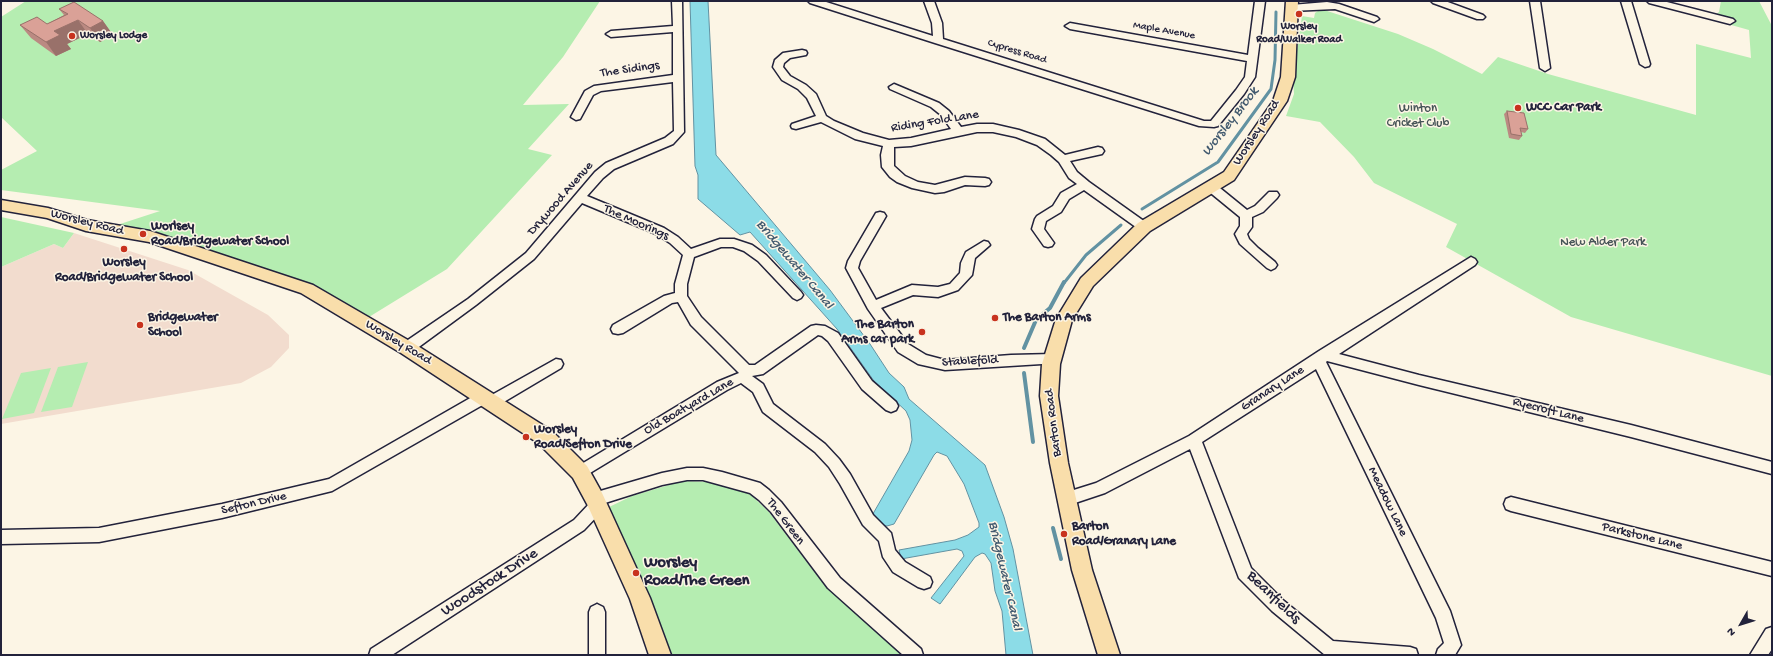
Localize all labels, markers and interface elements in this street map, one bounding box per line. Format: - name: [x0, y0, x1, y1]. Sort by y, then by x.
- marker: Worsley Road/Walker Road: [1294, 9, 1304, 19]
- street label: Maple Avenue: [1132, 19, 1196, 43]
- place label: Worsley Road/Walker Road: [1256, 20, 1342, 46]
- place label: Worsley Lodge: [80, 29, 147, 43]
- marker: Worsley Lodge: [67, 31, 77, 41]
- street label: Cypress Road: [986, 37, 1048, 67]
- street label: The Sidings: [599, 58, 661, 82]
- water label: Worsley Brook: [1199, 84, 1263, 160]
- street label: Worsley Road: [1230, 97, 1284, 169]
- place label: WCC Car Park: [1526, 100, 1601, 116]
- park label: Winton Cricket Club: [1387, 101, 1449, 132]
- marker: WCC Car Park: [1513, 103, 1523, 113]
- street label: Riding Fold Lane: [890, 107, 980, 137]
- street label: Drywood Avenue: [525, 159, 597, 239]
- street label: The Moorings: [601, 202, 671, 244]
- street label: Worsley Road: [49, 206, 125, 240]
- water label: Bridgewater Canal: [752, 217, 836, 313]
- place label: Worlsey Road/Bridgewater School: [151, 219, 289, 250]
- marker: Worlsey Road/Bridgewater School: [138, 229, 148, 239]
- park label: New Alder Park: [1560, 235, 1646, 251]
- marker: Worsley Road/Bridgewater School: [119, 244, 129, 254]
- place label: Worsley Road/Bridgewater School: [55, 255, 193, 286]
- place label: Bridgewater School: [148, 310, 218, 341]
- place label: The Barton Arms: [1003, 310, 1091, 326]
- marker: The Barton Arms: [990, 313, 1000, 323]
- street label: Worsley Road: [362, 317, 434, 369]
- place label: The Barton Arms car park: [841, 317, 914, 348]
- marker: Bridgewater School: [135, 320, 145, 330]
- marker: The Barton Arms car park: [917, 327, 927, 337]
- street label: Stablefold: [942, 353, 998, 371]
- street label: Granary Lane: [1238, 363, 1308, 415]
- street label: Old Boatyard Lane: [641, 375, 737, 439]
- street label: Barton Road: [1042, 388, 1066, 458]
- street label: Ryecroft Lane: [1511, 395, 1585, 427]
- place label: Worsley Road/Sefton Drive: [534, 422, 632, 453]
- marker: Worsley Road/Sefton Drive: [521, 432, 531, 442]
- street label: Meadow Lane: [1363, 465, 1411, 539]
- street label: Sefton Drive: [220, 489, 288, 519]
- street label: The Green: [762, 496, 808, 548]
- place label: Barton Road/Granary Lane: [1072, 519, 1176, 550]
- street label: Parkstone Lane: [1600, 519, 1684, 555]
- water label: Bridgewater Canal: [983, 520, 1025, 632]
- marker: Barton Road/Granary Lane: [1059, 529, 1069, 539]
- street label: Woodstock Drive: [438, 545, 542, 621]
- place label: Worsley Road/The Green: [644, 554, 749, 592]
- street label: Beanfields: [1242, 567, 1304, 629]
- marker: Worsley Road/The Green: [631, 568, 641, 578]
- north arrow: [1721, 604, 1761, 644]
- text: N: [1725, 625, 1739, 638]

